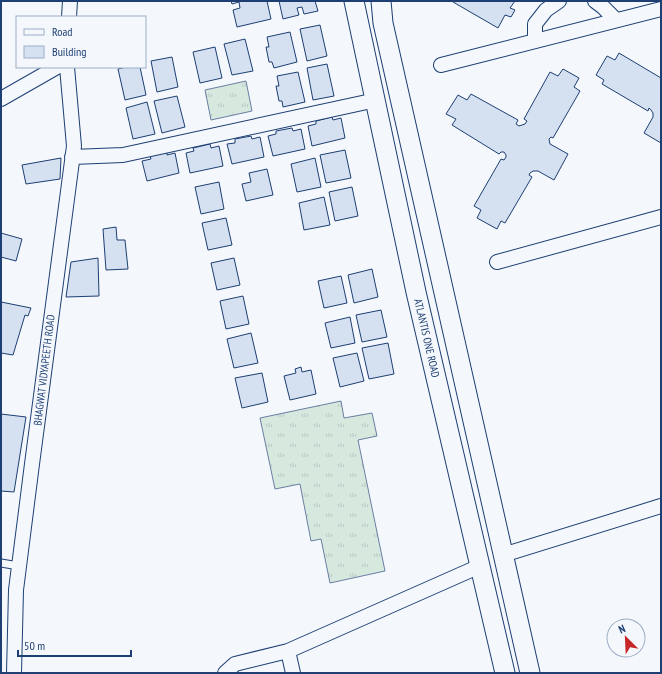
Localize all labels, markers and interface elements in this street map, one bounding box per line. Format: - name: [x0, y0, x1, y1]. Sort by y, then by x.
- legend: [16, 16, 146, 68]
- text: Road: [52, 24, 72, 39]
- text: Building: [52, 44, 87, 59]
- street label: ATLANTIS ONE ROAD: [411, 297, 443, 379]
- street label: BHAGWAT VIDYAPEETH ROAD: [30, 313, 58, 426]
- north arrow: [606, 618, 646, 658]
- text: N: [616, 621, 628, 636]
- scale bar: [18, 632, 131, 658]
- text: 50 m: [24, 638, 45, 653]

